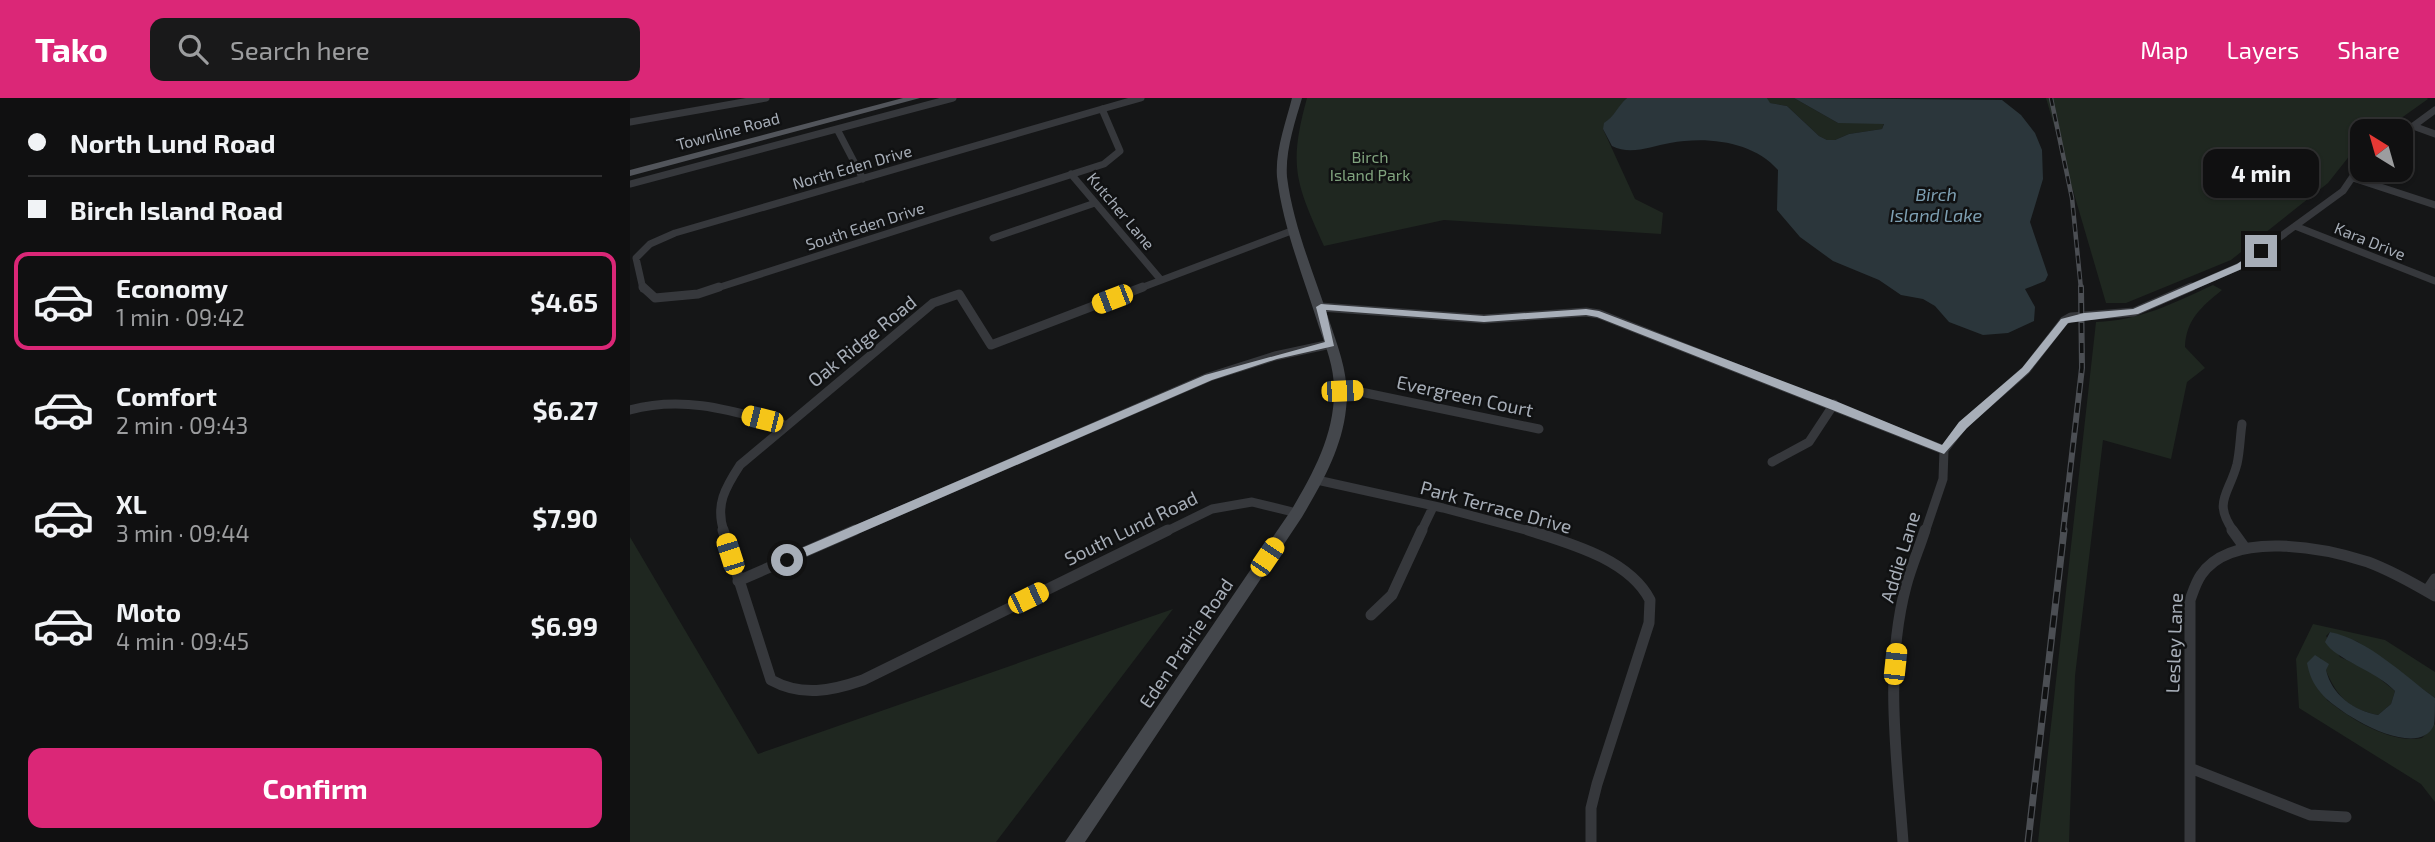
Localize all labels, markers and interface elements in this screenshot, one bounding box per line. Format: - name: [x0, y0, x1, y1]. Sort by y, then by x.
- search box: [150, 18, 640, 81]
- text: Tako: [35, 29, 108, 69]
- icon: search: [174, 30, 212, 68]
- text: Search here: [230, 34, 370, 65]
- text: Map: [2140, 35, 2188, 64]
- text: Layers: [2226, 35, 2299, 64]
- text: Share: [2337, 35, 2400, 64]
- street label: Townline Road: [674, 108, 782, 153]
- north arrow: [2350, 119, 2413, 182]
- map controls: [2350, 119, 2413, 182]
- text: North Lund Road: [70, 127, 276, 158]
- street label: North Eden Drive: [790, 140, 914, 193]
- park label: Birch Island Park: [1330, 147, 1410, 184]
- callout: 4 min: [2203, 150, 2319, 198]
- text: 4 min: [2231, 159, 2291, 187]
- street label: Kutcher Lane: [1084, 168, 1159, 253]
- water label: Birch Island Lake: [1890, 183, 1983, 226]
- text: Birch Island Road: [70, 194, 283, 225]
- street label: South Eden Drive: [803, 197, 927, 254]
- street label: Kara Drive: [2332, 218, 2409, 263]
- route end: [2245, 235, 2277, 267]
- icon: car: [32, 270, 95, 333]
- text: Economy: [116, 272, 228, 303]
- car: [1089, 282, 1136, 316]
- text: $4.65: [530, 286, 598, 317]
- street label: Oak Ridge Road: [803, 290, 921, 391]
- text: 1 min · 09:42: [116, 303, 245, 331]
- street label: Evergreen Court: [1395, 370, 1536, 421]
- icon: car: [32, 378, 95, 441]
- text: Comfort: [116, 380, 217, 411]
- car: [1321, 380, 1364, 402]
- text: $6.27: [532, 394, 598, 425]
- car: [740, 404, 785, 434]
- text: 2 min · 09:43: [116, 411, 248, 439]
- street label: Park Terrace Drive: [1418, 475, 1574, 538]
- street label: South Lund Road: [1060, 485, 1201, 570]
- icon: car: [32, 486, 95, 549]
- text: XL: [116, 488, 147, 519]
- text: $7.90: [532, 502, 598, 533]
- street label: Addie Lane: [1875, 508, 1924, 605]
- text: 3 min · 09:44: [116, 519, 250, 547]
- car: [714, 531, 747, 577]
- car: [1247, 534, 1288, 580]
- route start: [771, 544, 803, 576]
- street label: Eden Prairie Road: [1134, 573, 1237, 712]
- car: [1005, 579, 1052, 617]
- street label: Lesley Lane: [2160, 592, 2187, 694]
- icon: car: [32, 594, 95, 657]
- text: Moto: [116, 596, 181, 627]
- text: $6.99: [531, 610, 598, 641]
- text: 4 min · 09:45: [116, 627, 249, 655]
- car: [1883, 642, 1908, 686]
- button: Confirm: [28, 748, 602, 828]

